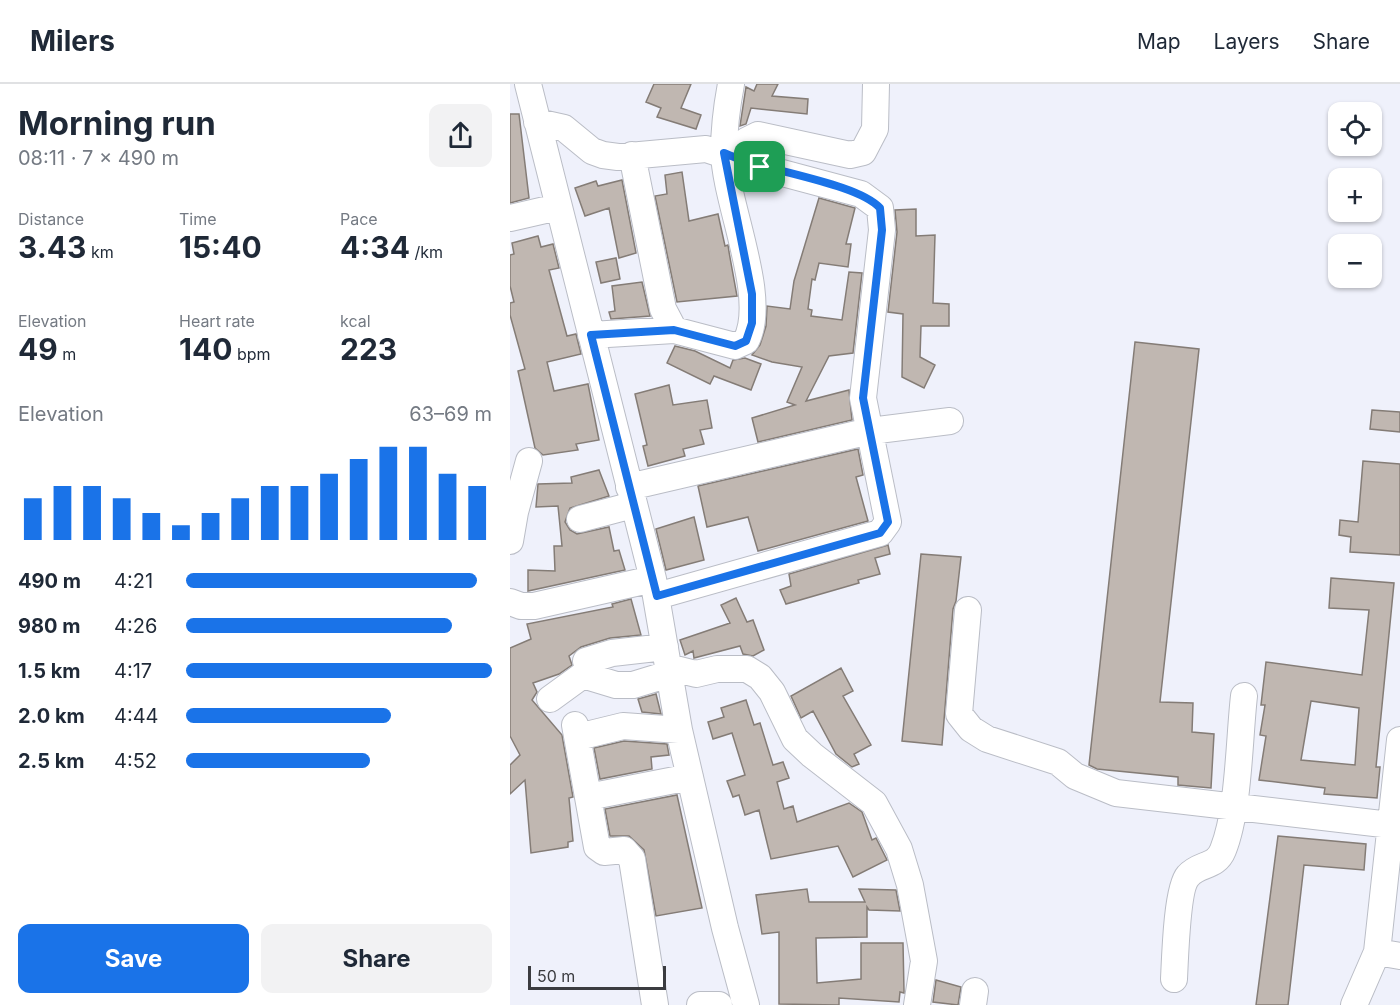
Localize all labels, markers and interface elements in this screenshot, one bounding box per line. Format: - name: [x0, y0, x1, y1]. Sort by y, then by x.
- text: Milers: [30, 24, 115, 58]
- text: Map: [1137, 29, 1181, 54]
- text: Layers: [1214, 29, 1280, 54]
- text: Share: [1313, 29, 1370, 54]
- map controls: [1328, 102, 1382, 288]
- button: locate: [1328, 102, 1382, 156]
- text: Morning run: [18, 103, 216, 143]
- button: share: [429, 104, 492, 167]
- pin: [734, 141, 785, 192]
- text: 08:11 · 7 × 490 m: [18, 146, 179, 170]
- icon: arrive: [743, 150, 776, 183]
- button: +: [1328, 168, 1382, 222]
- text: Distance: [18, 209, 84, 229]
- text: Time: [179, 209, 217, 229]
- text: Pace: [340, 209, 378, 229]
- text: 3.43: [18, 229, 86, 265]
- text: 15:40: [179, 229, 262, 265]
- text: 4:34: [340, 229, 410, 265]
- button: −: [1328, 234, 1382, 288]
- text: km: [86, 242, 114, 262]
- text: /km: [410, 242, 443, 262]
- text: Elevation: [18, 311, 87, 331]
- text: Heart rate: [179, 311, 255, 331]
- text: kcal: [340, 311, 371, 331]
- text: 49: [18, 331, 58, 367]
- text: 140: [179, 331, 232, 367]
- text: 223: [340, 331, 397, 367]
- text: m: [58, 344, 76, 364]
- text: bpm: [232, 344, 271, 364]
- text: Elevation: [18, 402, 104, 426]
- text: 63–69 m: [409, 402, 492, 426]
- text: 490 m: [18, 569, 81, 593]
- text: 4:21: [114, 569, 153, 593]
- text: 980 m: [18, 614, 80, 638]
- text: 4:26: [114, 614, 157, 638]
- text: 1.5 km: [18, 659, 81, 683]
- text: 4:17: [114, 659, 152, 683]
- text: 2.0 km: [18, 704, 85, 728]
- text: 4:44: [114, 704, 159, 728]
- text: 2.5 km: [18, 749, 85, 773]
- text: 4:52: [114, 749, 157, 773]
- button: Save: [18, 924, 249, 993]
- button: Share: [261, 924, 492, 993]
- scale bar: [528, 963, 666, 990]
- text: 50 m: [537, 966, 575, 986]

